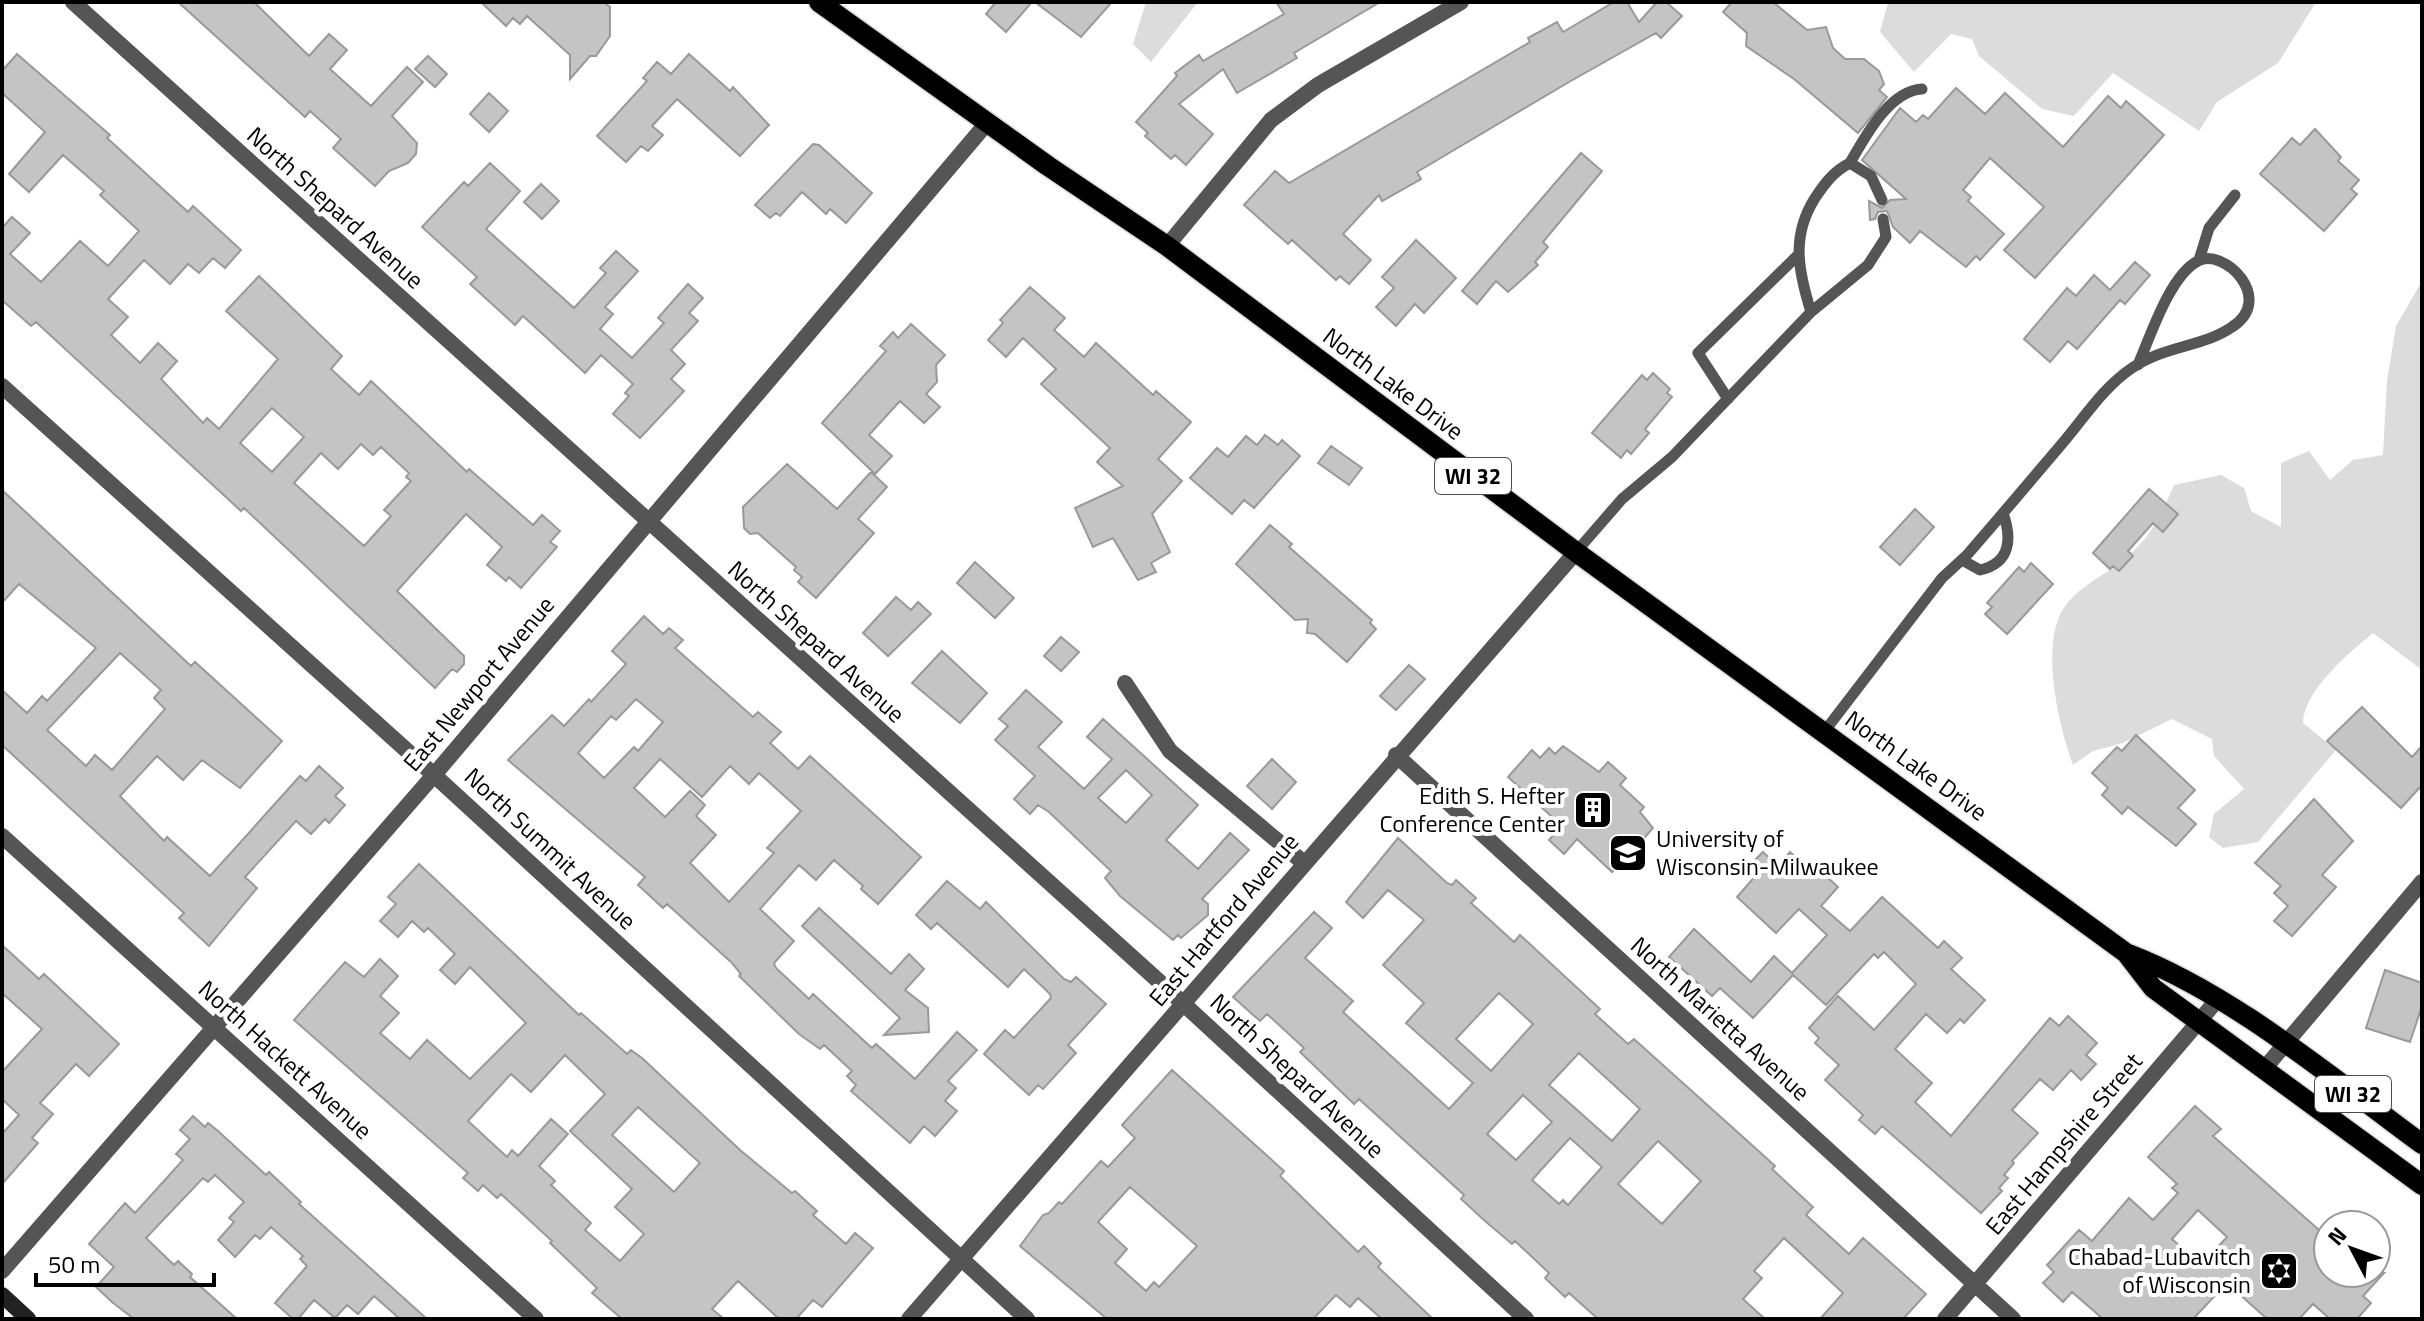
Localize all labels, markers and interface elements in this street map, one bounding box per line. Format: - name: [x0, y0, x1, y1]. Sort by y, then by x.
- street label: North Shepard Avenue: [239, 118, 432, 297]
- street label: North Lake Drive: [1316, 318, 1472, 448]
- road number: WI 32: [1435, 458, 1511, 494]
- street label: North Shepard Avenue: [720, 552, 913, 731]
- street label: East Newport Avenue: [394, 588, 562, 779]
- street label: North Lake Drive: [1838, 701, 1995, 829]
- street label: North Summit Avenue: [457, 759, 645, 938]
- place label: Edith S. Hefter Conference Center: [1379, 777, 1565, 841]
- building icon: Edith S. Hefter Conference Center: [1572, 789, 1614, 831]
- place label: University of Wisconsin-Milwaukee: [1656, 820, 1879, 884]
- street label: East Hartford Avenue: [1140, 825, 1307, 1014]
- school or university icon: University of Wisconsin-Milwaukee: [1607, 832, 1649, 874]
- street label: North Marietta Avenue: [1623, 928, 1818, 1109]
- street label: North Hackett Avenue: [191, 971, 380, 1147]
- street label: North Shepard Avenue: [1202, 985, 1393, 1166]
- street label: East Hampshire Street: [1976, 1044, 2151, 1242]
- road number: WI 32: [2315, 1076, 2391, 1112]
- north arrow: [2312, 1209, 2392, 1289]
- text: N: [2319, 1219, 2355, 1253]
- scale bar: [36, 1237, 214, 1287]
- place label: Chabad-Lubavitch of Wisconsin: [2068, 1238, 2251, 1302]
- text: 50 m: [48, 1246, 100, 1282]
- synagogue icon: Chabad-Lubavitch of Wisconsin: [2258, 1250, 2300, 1292]

